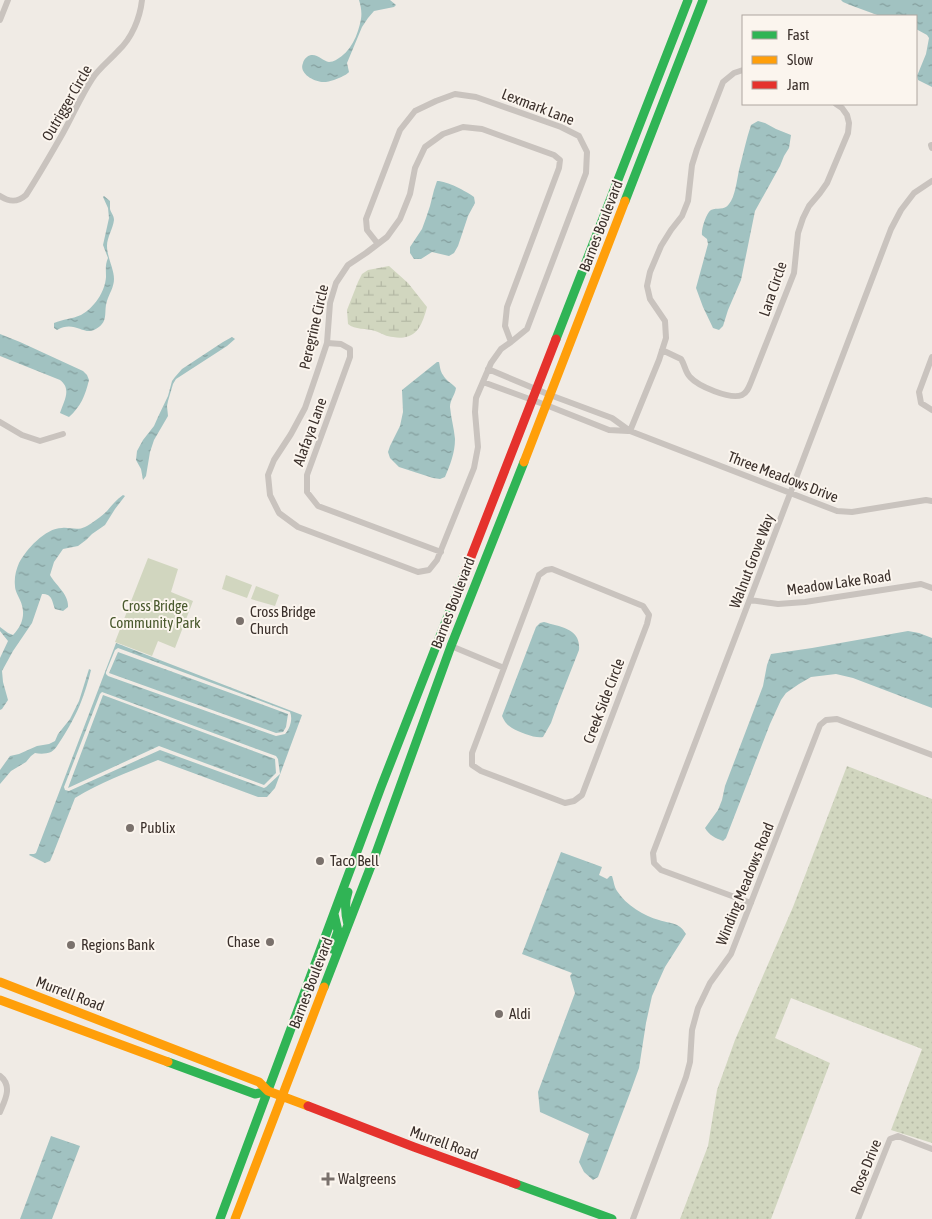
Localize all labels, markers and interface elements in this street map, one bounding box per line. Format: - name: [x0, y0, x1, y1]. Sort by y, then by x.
- legend: [742, 15, 917, 105]
- text: Fast: [787, 26, 809, 43]
- text: Slow: [787, 51, 813, 68]
- street label: Outrigger Circle: [38, 62, 95, 144]
- text: Jam: [787, 76, 810, 93]
- street label: Lexmark Lane: [500, 85, 577, 128]
- street label: Barnes Boulevard: [575, 178, 626, 274]
- street label: Lara Circle: [755, 259, 790, 318]
- street label: Peregrine Circle: [295, 283, 332, 371]
- street label: Alafaya Lane: [289, 395, 330, 468]
- street label: Three Meadows Drive: [726, 448, 841, 505]
- street label: Walnut Grove Way: [726, 511, 777, 611]
- street label: Barnes Boulevard: [427, 555, 478, 651]
- street label: Meadow Lake Road: [786, 567, 892, 598]
- park label: Cross Bridge Community Park: [110, 597, 201, 631]
- place label: Cross Bridge Church: [250, 603, 316, 637]
- marker: Cross Bridge Church: [234, 615, 246, 627]
- street label: Creek Side Circle: [579, 656, 628, 746]
- place label: Publix: [140, 819, 175, 836]
- street label: Winding Meadows Road: [712, 820, 777, 948]
- marker: Publix: [124, 822, 136, 834]
- place label: Taco Bell: [330, 852, 379, 869]
- marker: Taco Bell: [314, 855, 326, 867]
- place label: Chase: [227, 933, 260, 950]
- street label: Barnes Boulevard: [285, 935, 336, 1031]
- place label: Regions Bank: [81, 936, 155, 953]
- marker: Chase: [264, 936, 276, 948]
- marker: Regions Bank: [65, 939, 77, 951]
- street label: Murrell Road: [34, 973, 107, 1014]
- place label: Aldi: [509, 1005, 531, 1022]
- marker: Aldi: [493, 1008, 505, 1020]
- street label: Murrell Road: [408, 1122, 481, 1163]
- street label: Rose Drive: [847, 1137, 884, 1197]
- place label: Walgreens: [338, 1170, 396, 1187]
- marker: Walgreens: [322, 1173, 334, 1185]

